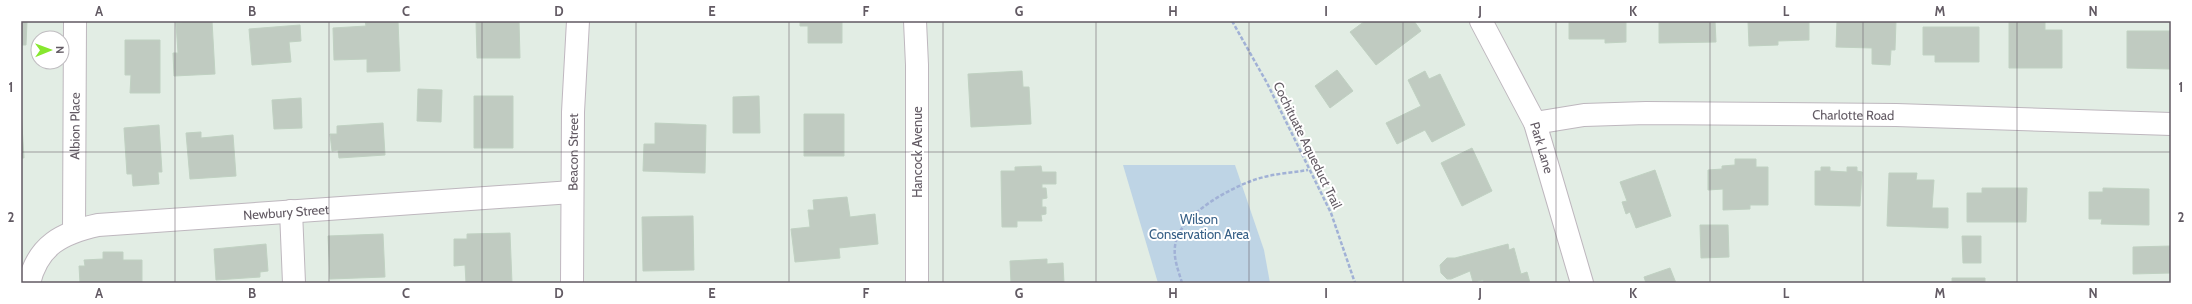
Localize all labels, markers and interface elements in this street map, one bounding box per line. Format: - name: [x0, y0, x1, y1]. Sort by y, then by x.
- text: A: [95, 3, 104, 19]
- text: B: [248, 3, 256, 19]
- text: C: [402, 3, 410, 19]
- text: D: [554, 3, 564, 19]
- text: E: [708, 3, 716, 19]
- text: F: [863, 3, 870, 19]
- text: G: [1015, 3, 1024, 19]
- text: H: [1168, 3, 1178, 19]
- text: I: [1324, 3, 1328, 19]
- text: J: [1477, 3, 1482, 19]
- text: K: [1629, 3, 1638, 19]
- text: L: [1783, 3, 1790, 19]
- text: M: [1935, 3, 1946, 19]
- text: N: [2088, 3, 2098, 19]
- north arrow: [30, 30, 70, 70]
- text: N: [53, 46, 67, 54]
- text: 1: [9, 79, 13, 95]
- street label: Cochituate Aqueduct Trail: [1270, 79, 1346, 211]
- text: 1: [2179, 79, 2183, 95]
- street label: Albion Place: [66, 92, 83, 160]
- street label: Hancock Avenue: [909, 106, 925, 198]
- street label: Charlotte Road: [1812, 106, 1894, 123]
- street label: Beacon Street: [565, 113, 581, 191]
- street label: Park Lane: [1527, 120, 1557, 176]
- street label: Newbury Street: [243, 201, 330, 223]
- text: 2: [8, 209, 15, 225]
- text: 2: [2178, 209, 2185, 225]
- park label: Wilson Conservation Area: [1149, 211, 1250, 242]
- text: A: [95, 285, 104, 301]
- text: B: [248, 285, 256, 301]
- text: C: [402, 285, 410, 301]
- text: D: [554, 285, 564, 301]
- text: E: [708, 285, 716, 301]
- text: F: [863, 285, 870, 301]
- text: G: [1015, 285, 1024, 301]
- text: H: [1168, 285, 1178, 301]
- text: I: [1324, 285, 1328, 301]
- text: J: [1477, 285, 1482, 301]
- text: K: [1629, 285, 1638, 301]
- text: L: [1783, 285, 1790, 301]
- text: M: [1935, 285, 1946, 301]
- text: N: [2088, 285, 2098, 301]

